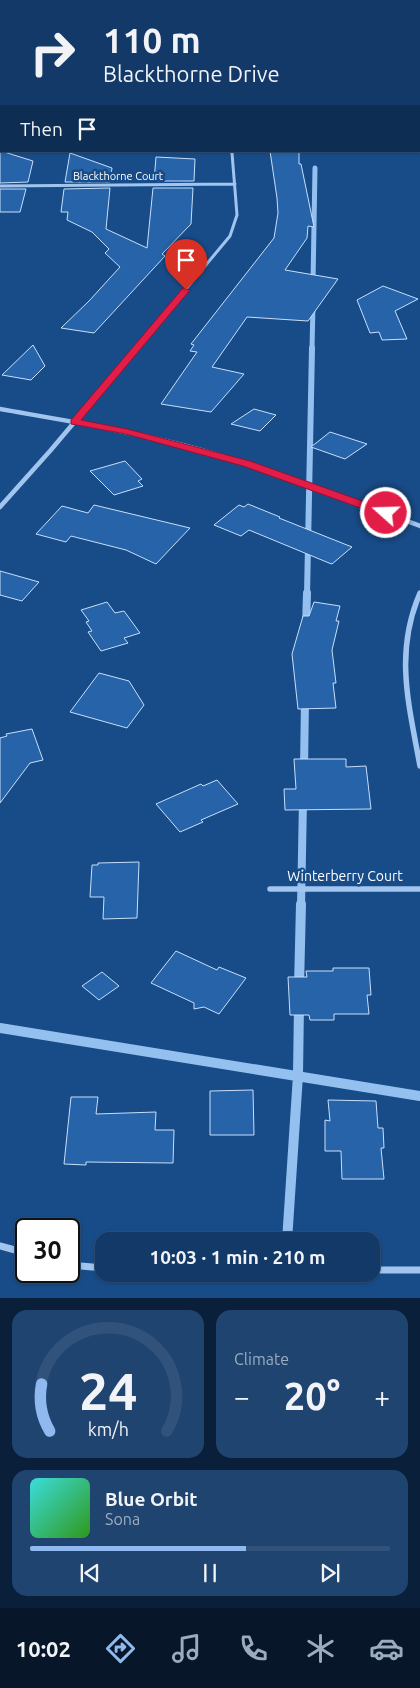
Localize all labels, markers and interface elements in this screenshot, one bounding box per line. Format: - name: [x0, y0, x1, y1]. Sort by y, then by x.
- icon: right: [20, 20, 85, 85]
- text: 110 m: [103, 20, 201, 60]
- text: Blackthorne Drive: [103, 61, 280, 86]
- icon: arrive: [73, 115, 101, 143]
- text: Then: [20, 118, 63, 140]
- street label: Blackthorne Court: [73, 170, 164, 182]
- pin: [165, 239, 207, 290]
- icon: arrive: [172, 246, 200, 274]
- position arrow: [359, 486, 411, 538]
- street label: Winterberry Court: [287, 868, 403, 884]
- speed limit sign: 30: [15, 1218, 80, 1283]
- text: 10:03 · 1 min · 210 m: [150, 1246, 325, 1268]
- text: Climate: [234, 1350, 289, 1368]
- text: 24: [79, 1362, 137, 1420]
- text: 20°: [284, 1375, 340, 1417]
- text: −: [234, 1381, 250, 1412]
- text: +: [374, 1381, 390, 1412]
- text: km/h: [87, 1419, 129, 1439]
- text: Blue Orbit: [105, 1488, 198, 1510]
- text: Sona: [105, 1510, 140, 1528]
- icon: previous: [76, 1559, 104, 1587]
- icon: pause: [196, 1559, 224, 1587]
- icon: next: [316, 1559, 344, 1587]
- icon: directions: [103, 1631, 138, 1666]
- icon: music: [169, 1631, 204, 1666]
- icon: phone: [236, 1631, 271, 1666]
- icon: climate: [303, 1631, 338, 1666]
- icon: car: [369, 1631, 404, 1666]
- text: 10:02: [16, 1636, 71, 1661]

